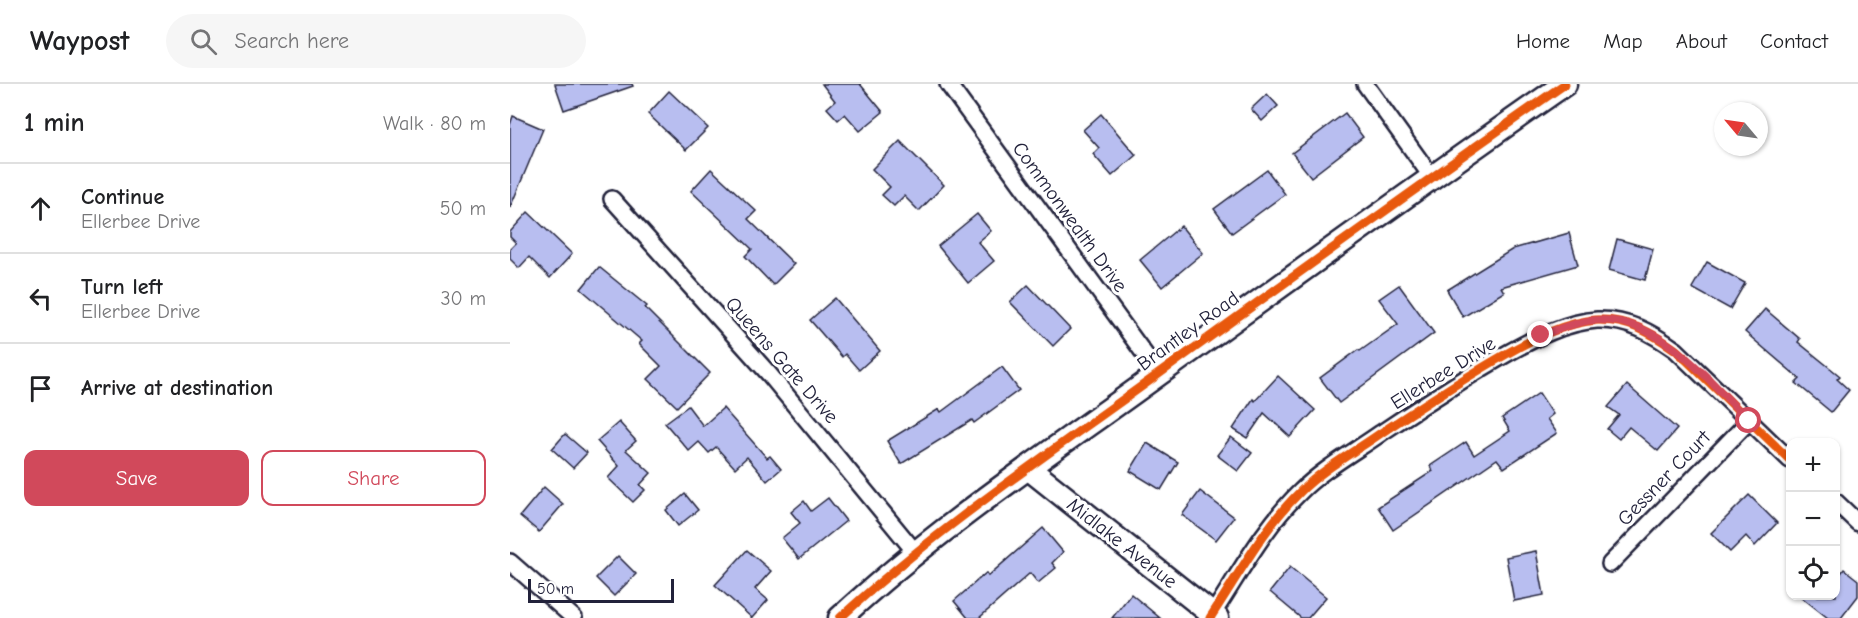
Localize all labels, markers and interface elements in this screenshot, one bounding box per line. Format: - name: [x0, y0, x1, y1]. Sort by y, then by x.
- search box: [166, 14, 586, 68]
- text: Waypost: [30, 25, 130, 57]
- icon: search: [187, 25, 220, 58]
- text: Search here: [235, 28, 349, 54]
- text: Home: [1516, 29, 1570, 53]
- text: Map: [1603, 29, 1643, 53]
- text: About: [1676, 29, 1727, 53]
- text: Contact: [1760, 29, 1828, 53]
- north arrow: [1714, 102, 1768, 156]
- text: 1 min: [24, 108, 85, 138]
- text: Walk · 80 m: [383, 112, 486, 135]
- street label: Commonwealth Drive: [1008, 137, 1132, 297]
- text: Continue: [81, 184, 164, 210]
- icon: ahead: [24, 192, 57, 225]
- text: 50 m: [440, 197, 486, 220]
- text: Ellerbee Drive: [81, 210, 200, 233]
- text: Turn left: [81, 274, 163, 300]
- icon: left: [24, 282, 57, 315]
- street label: Brantley Road: [1133, 286, 1243, 376]
- text: 30 m: [440, 287, 486, 310]
- street label: Queens Gate Drive: [721, 292, 843, 428]
- text: Ellerbee Drive: [81, 300, 200, 323]
- route end: [1527, 321, 1553, 347]
- street label: Ellerbee Drive: [1386, 332, 1500, 414]
- icon: arrive: [24, 372, 57, 405]
- text: Arrive at destination: [81, 375, 273, 401]
- route start: [1735, 407, 1761, 433]
- street label: Gessner Court: [1613, 425, 1716, 530]
- map controls: [1786, 438, 1840, 600]
- button: +: [1786, 438, 1840, 492]
- button: Save: [24, 450, 249, 506]
- button: Share: [261, 450, 486, 506]
- button: −: [1786, 492, 1840, 546]
- street label: Midlake Avenue: [1062, 493, 1182, 593]
- button: locate: [1786, 546, 1840, 600]
- scale bar: [528, 576, 674, 604]
- text: 50 m: [537, 580, 574, 598]

